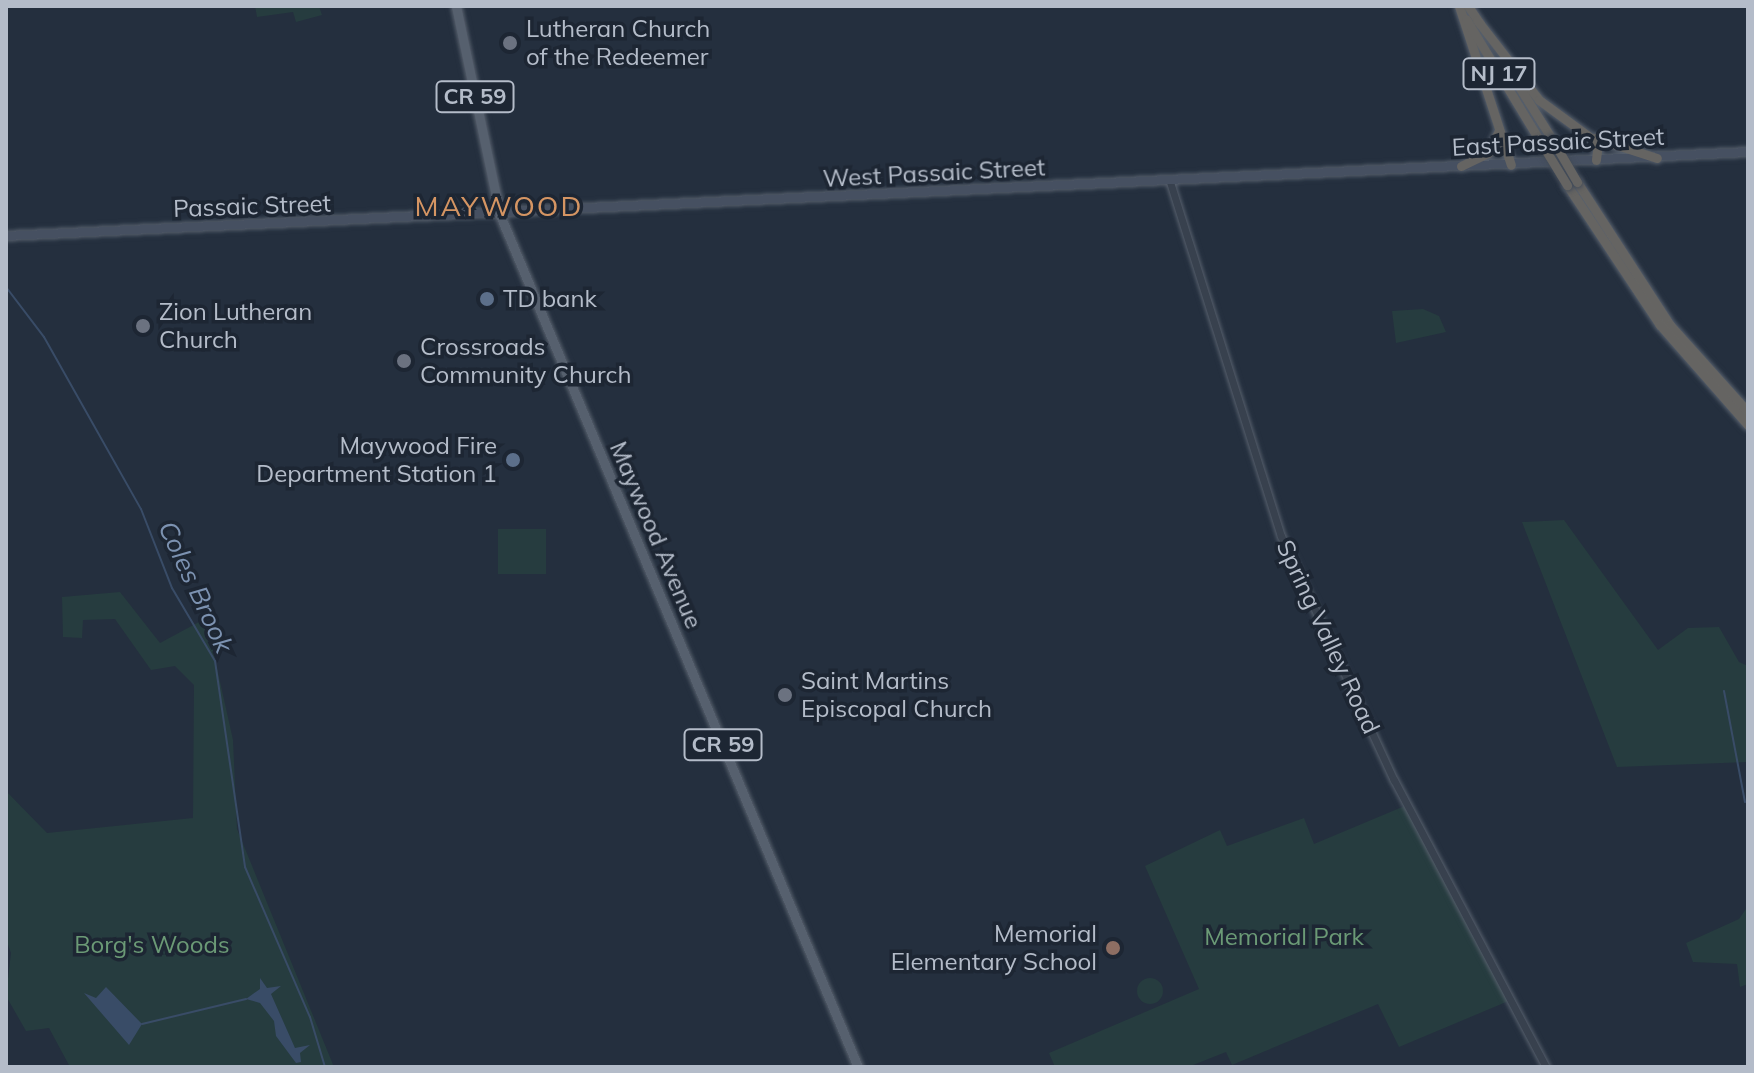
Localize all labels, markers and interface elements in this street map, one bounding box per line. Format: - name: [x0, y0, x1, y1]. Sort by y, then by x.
- place label: Lutheran Church of the Redeemer: [526, 15, 710, 71]
- marker: Lutheran Church of the Redeemer: [501, 34, 519, 52]
- road number: NJ 17: [1461, 56, 1537, 92]
- road number: CR 59: [435, 79, 515, 115]
- street label: East Passaic Street: [1451, 122, 1665, 162]
- street label: West Passaic Street: [822, 153, 1046, 193]
- street label: Passaic Street: [173, 189, 331, 223]
- district label: MAYWOOD: [415, 189, 583, 223]
- place label: TD bank: [503, 285, 597, 313]
- marker: TD bank: [478, 290, 496, 308]
- place label: Zion Lutheran Church: [159, 298, 312, 354]
- marker: Zion Lutheran Church: [134, 317, 152, 335]
- place label: Crossroads Community Church: [420, 333, 631, 389]
- marker: Crossroads Community Church: [395, 352, 413, 370]
- place label: Maywood Fire Department Station 1: [256, 432, 497, 488]
- street label: Maywood Avenue: [604, 437, 708, 633]
- marker: Maywood Fire Department Station 1: [504, 451, 522, 469]
- water label: Coles Brook: [152, 516, 240, 658]
- street label: Spring Valley Road: [1270, 536, 1386, 738]
- place label: Saint Martins Episcopal Church: [801, 667, 992, 723]
- marker: Saint Martins Episcopal Church: [776, 686, 794, 704]
- road number: CR 59: [683, 727, 763, 763]
- place label: Memorial Elementary School: [891, 920, 1097, 976]
- park label: Memorial Park: [1204, 923, 1364, 951]
- park label: Borg's Woods: [74, 931, 230, 959]
- marker: Memorial Elementary School: [1104, 939, 1122, 957]

